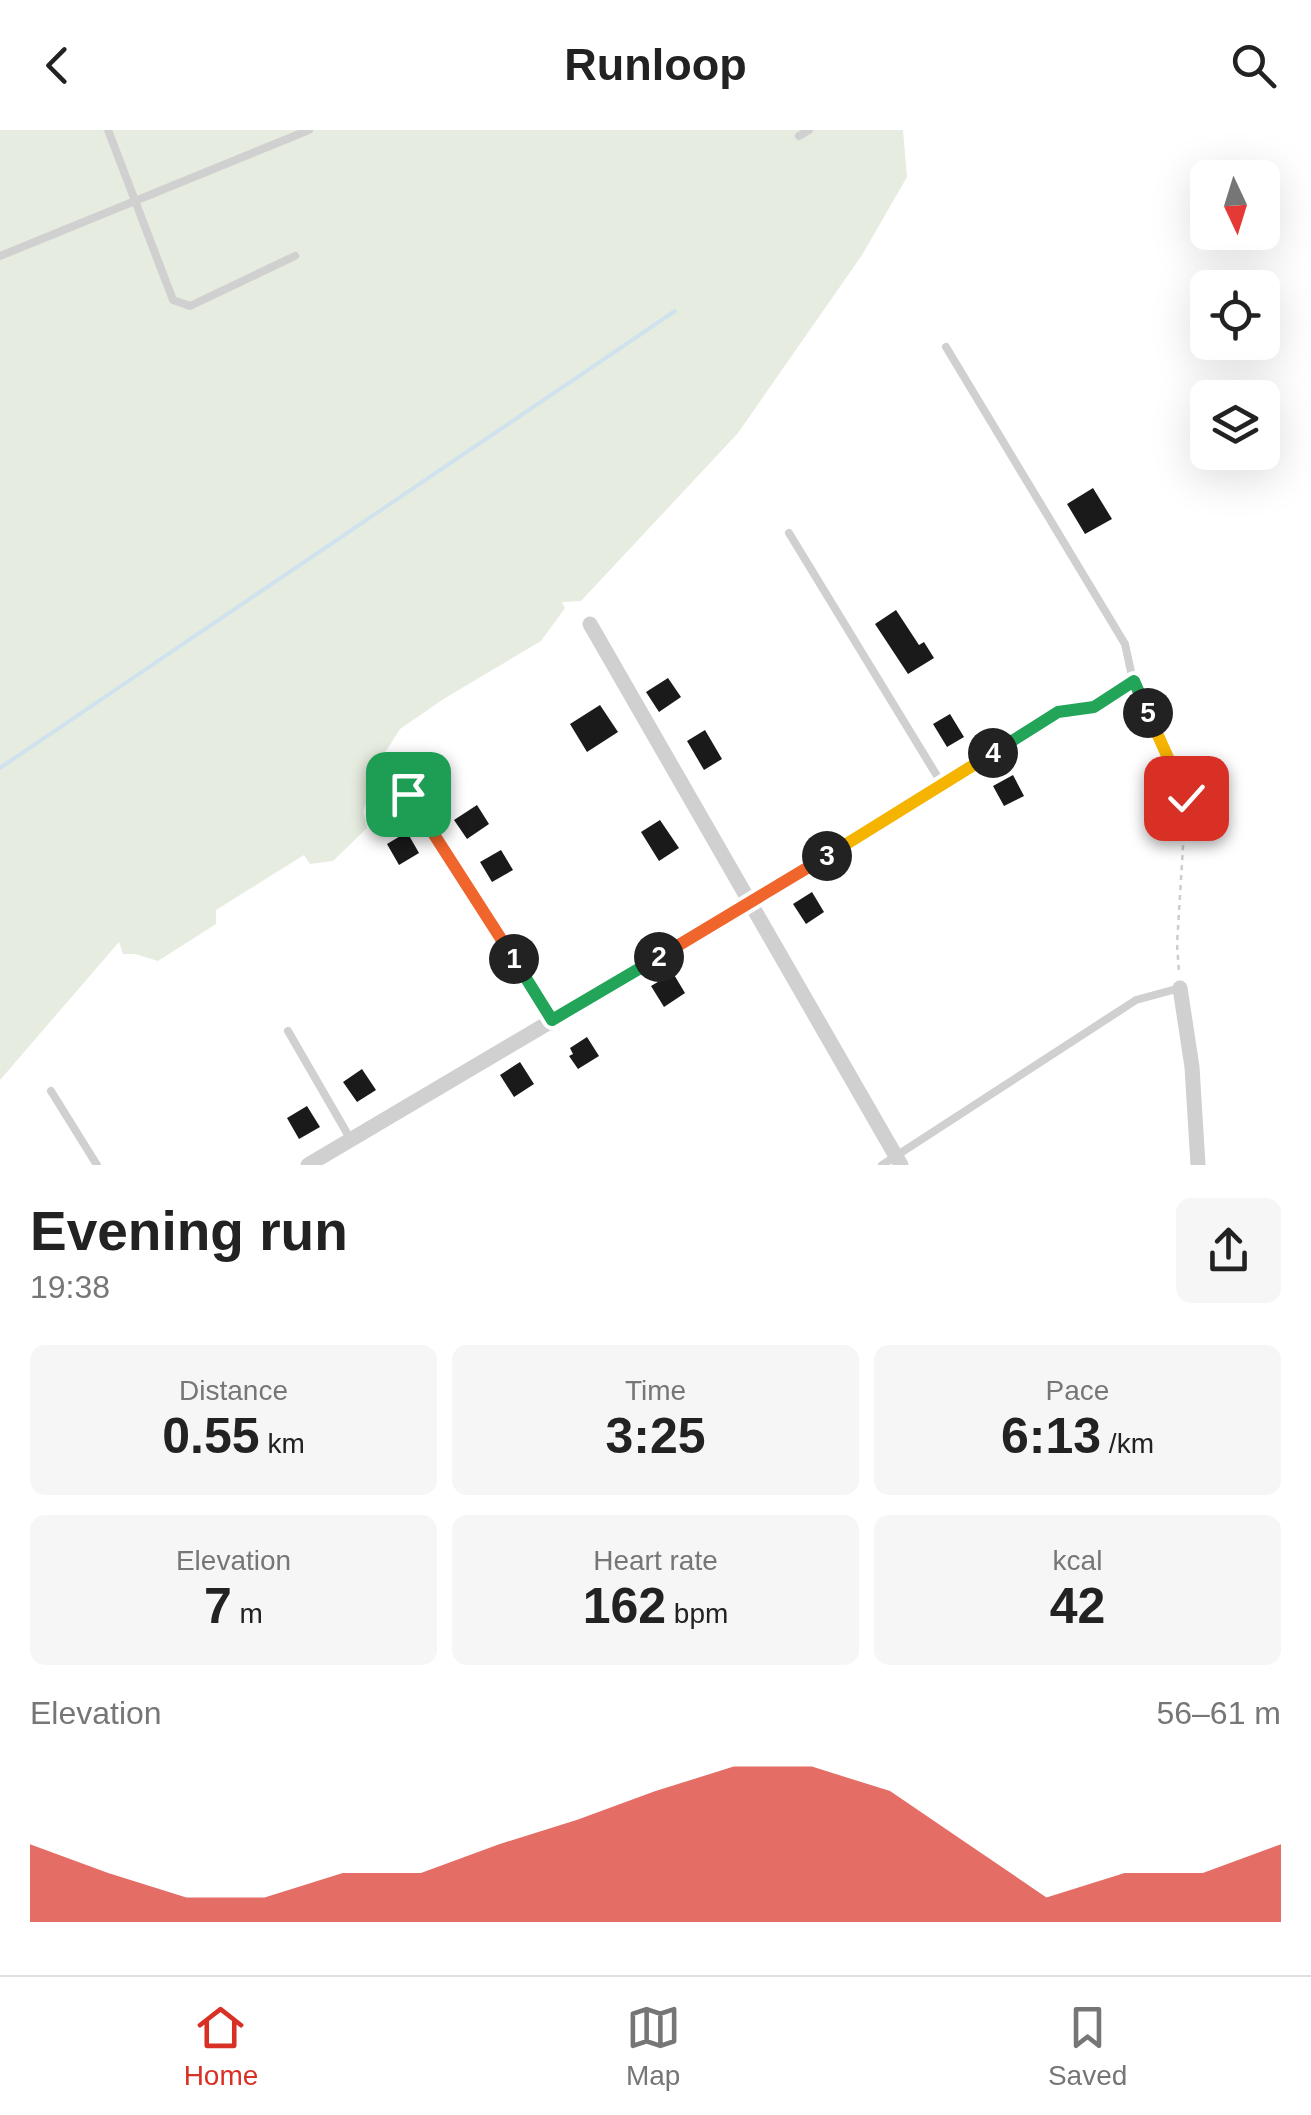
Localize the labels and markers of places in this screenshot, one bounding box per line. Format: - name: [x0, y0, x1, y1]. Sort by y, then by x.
- pin: 5: [1123, 688, 1173, 738]
- pin: 4: [968, 728, 1018, 778]
- pin: [366, 752, 451, 837]
- pin: [1144, 756, 1229, 841]
- pin: 3: [802, 831, 852, 881]
- pin: 2: [634, 932, 684, 982]
- pin: 1: [489, 934, 539, 984]

